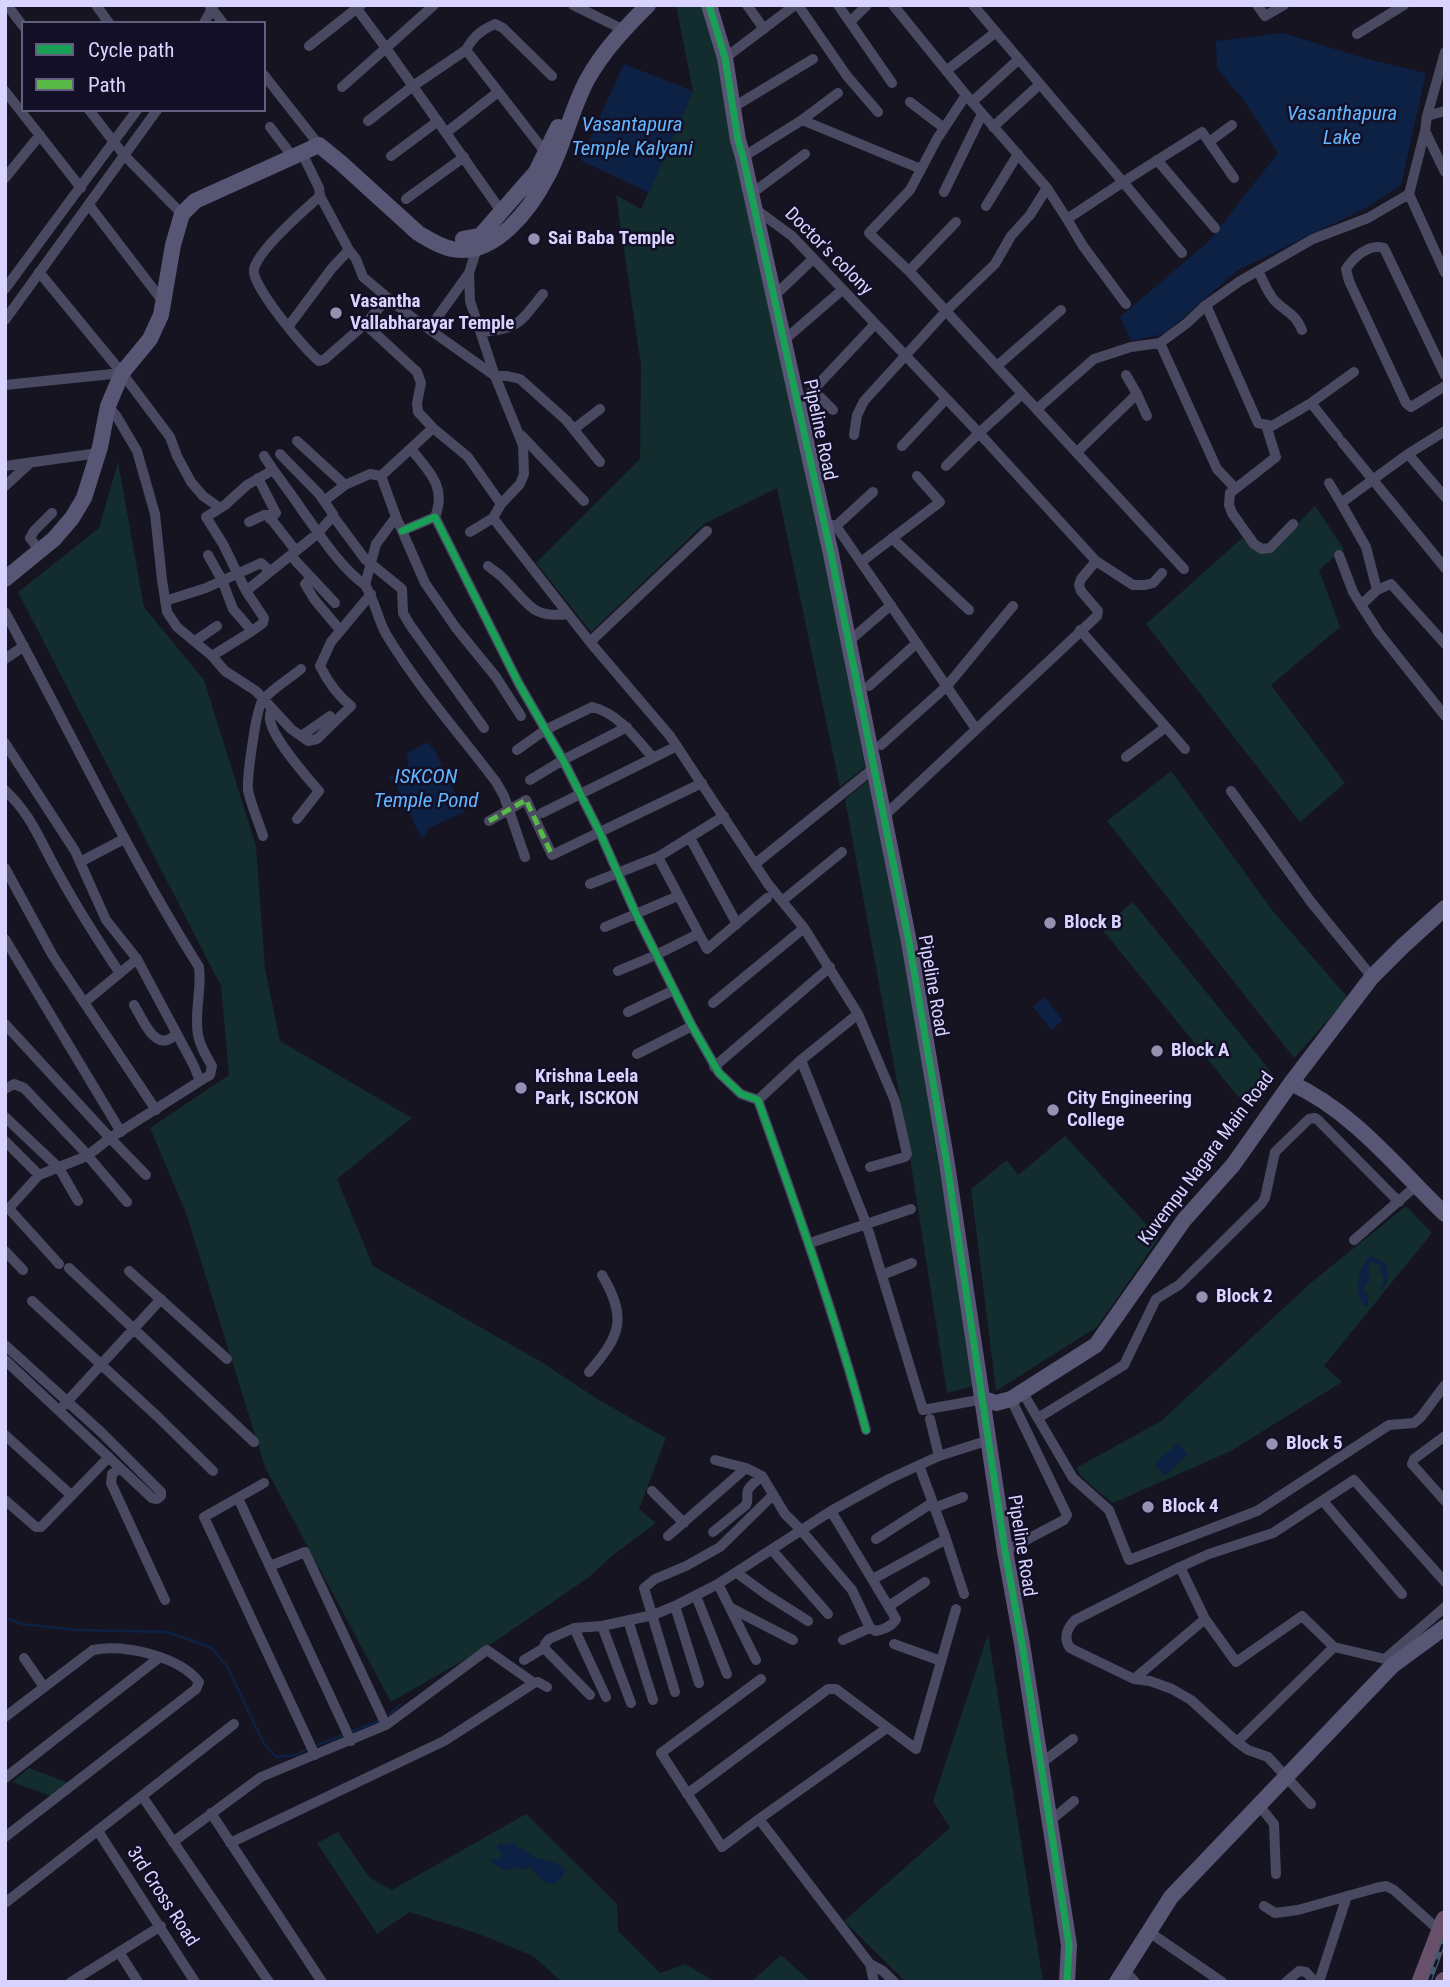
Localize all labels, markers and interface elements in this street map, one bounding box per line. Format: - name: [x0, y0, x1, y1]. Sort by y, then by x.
- legend: [21, 21, 266, 112]
- text: Cycle path: [88, 38, 174, 62]
- text: Path: [88, 73, 126, 97]
- water label: Vasanthapura Lake: [1287, 102, 1397, 152]
- water label: Vasantapura Temple Kalyani: [571, 113, 693, 163]
- street label: Doctor's colony: [779, 203, 877, 301]
- place label: Sai Baba Temple: [548, 228, 675, 250]
- marker: Sai Baba Temple: [526, 231, 542, 247]
- place label: Vasantha Vallabharayar Temple: [350, 291, 514, 335]
- marker: Vasantha Vallabharayar Temple: [328, 305, 344, 321]
- street label: Pipeline Road: [797, 377, 841, 483]
- water label: ISKCON Temple Pond: [374, 765, 478, 815]
- place label: Block B: [1064, 912, 1122, 934]
- marker: Block B: [1042, 915, 1058, 931]
- street label: Pipeline Road: [912, 934, 952, 1038]
- place label: Block A: [1171, 1040, 1229, 1062]
- marker: Block A: [1149, 1043, 1165, 1059]
- place label: Krishna Leela Park, ISCKON: [535, 1066, 639, 1110]
- street label: Kuvempu Nagara Main Road: [1134, 1068, 1280, 1250]
- marker: Krishna Leela Park, ISCKON: [513, 1080, 529, 1096]
- place label: City Engineering College: [1067, 1088, 1192, 1132]
- marker: City Engineering College: [1045, 1102, 1061, 1118]
- place label: Block 2: [1216, 1286, 1273, 1308]
- marker: Block 2: [1194, 1289, 1210, 1305]
- place label: Block 5: [1286, 1433, 1343, 1455]
- marker: Block 5: [1264, 1436, 1280, 1452]
- street label: Pipeline Road: [1002, 1494, 1040, 1598]
- place label: Block 4: [1162, 1496, 1219, 1518]
- marker: Block 4: [1140, 1499, 1156, 1515]
- street label: 3rd Cross Road: [121, 1843, 203, 1951]

